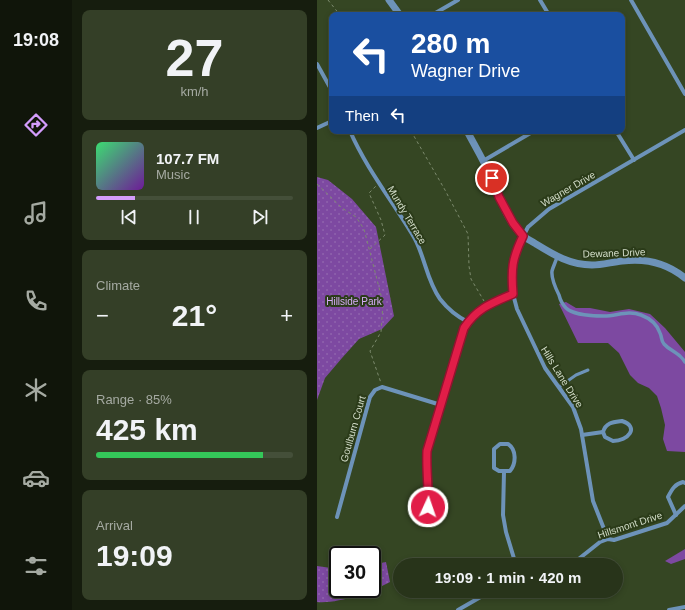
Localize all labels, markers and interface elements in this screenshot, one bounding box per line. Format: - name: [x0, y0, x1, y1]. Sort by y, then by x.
- icon: left: [345, 28, 397, 80]
- text: 280 m: [411, 28, 490, 59]
- text: 27: [166, 29, 223, 87]
- text: 19:08: [13, 30, 59, 50]
- text: Wagner Drive: [411, 61, 520, 81]
- text: km/h: [180, 84, 209, 99]
- icon: left: [387, 104, 409, 126]
- text: Then: [345, 107, 379, 124]
- icon: directions: [22, 111, 50, 139]
- text: 107.7 FM: [156, 150, 219, 167]
- pin: [475, 161, 509, 195]
- text: Music: [156, 167, 190, 182]
- icon: arrive: [481, 167, 503, 189]
- street label: Wagner Drive: [539, 169, 597, 209]
- street label: Mundy Terrace: [385, 184, 429, 246]
- icon: music: [22, 199, 50, 227]
- icon: previous: [118, 206, 140, 228]
- icon: pause: [183, 206, 205, 228]
- icon: next: [249, 206, 271, 228]
- street label: Dewane Drive: [582, 246, 646, 260]
- text: Climate: [96, 278, 140, 293]
- icon: phone: [22, 287, 50, 315]
- park label: Hillside Park: [326, 296, 383, 307]
- text: 21°: [172, 299, 217, 332]
- text: −: [96, 303, 109, 328]
- text: +: [280, 303, 293, 328]
- street label: Hills Lane Drive: [539, 344, 585, 410]
- icon: climate: [22, 376, 50, 404]
- text: Range · 85%: [96, 392, 172, 407]
- street label: Goulburn Court: [338, 394, 368, 463]
- text: 425 km: [96, 413, 198, 446]
- icon: car: [22, 464, 50, 492]
- position arrow: [407, 486, 449, 528]
- street label: Hillsmont Drive: [596, 509, 664, 541]
- text: Arrival: [96, 518, 133, 533]
- text: 19:09: [96, 539, 173, 572]
- speed limit sign: 30: [329, 546, 381, 598]
- icon: filters: [22, 552, 50, 580]
- text: 19:09 · 1 min · 420 m: [435, 569, 581, 586]

